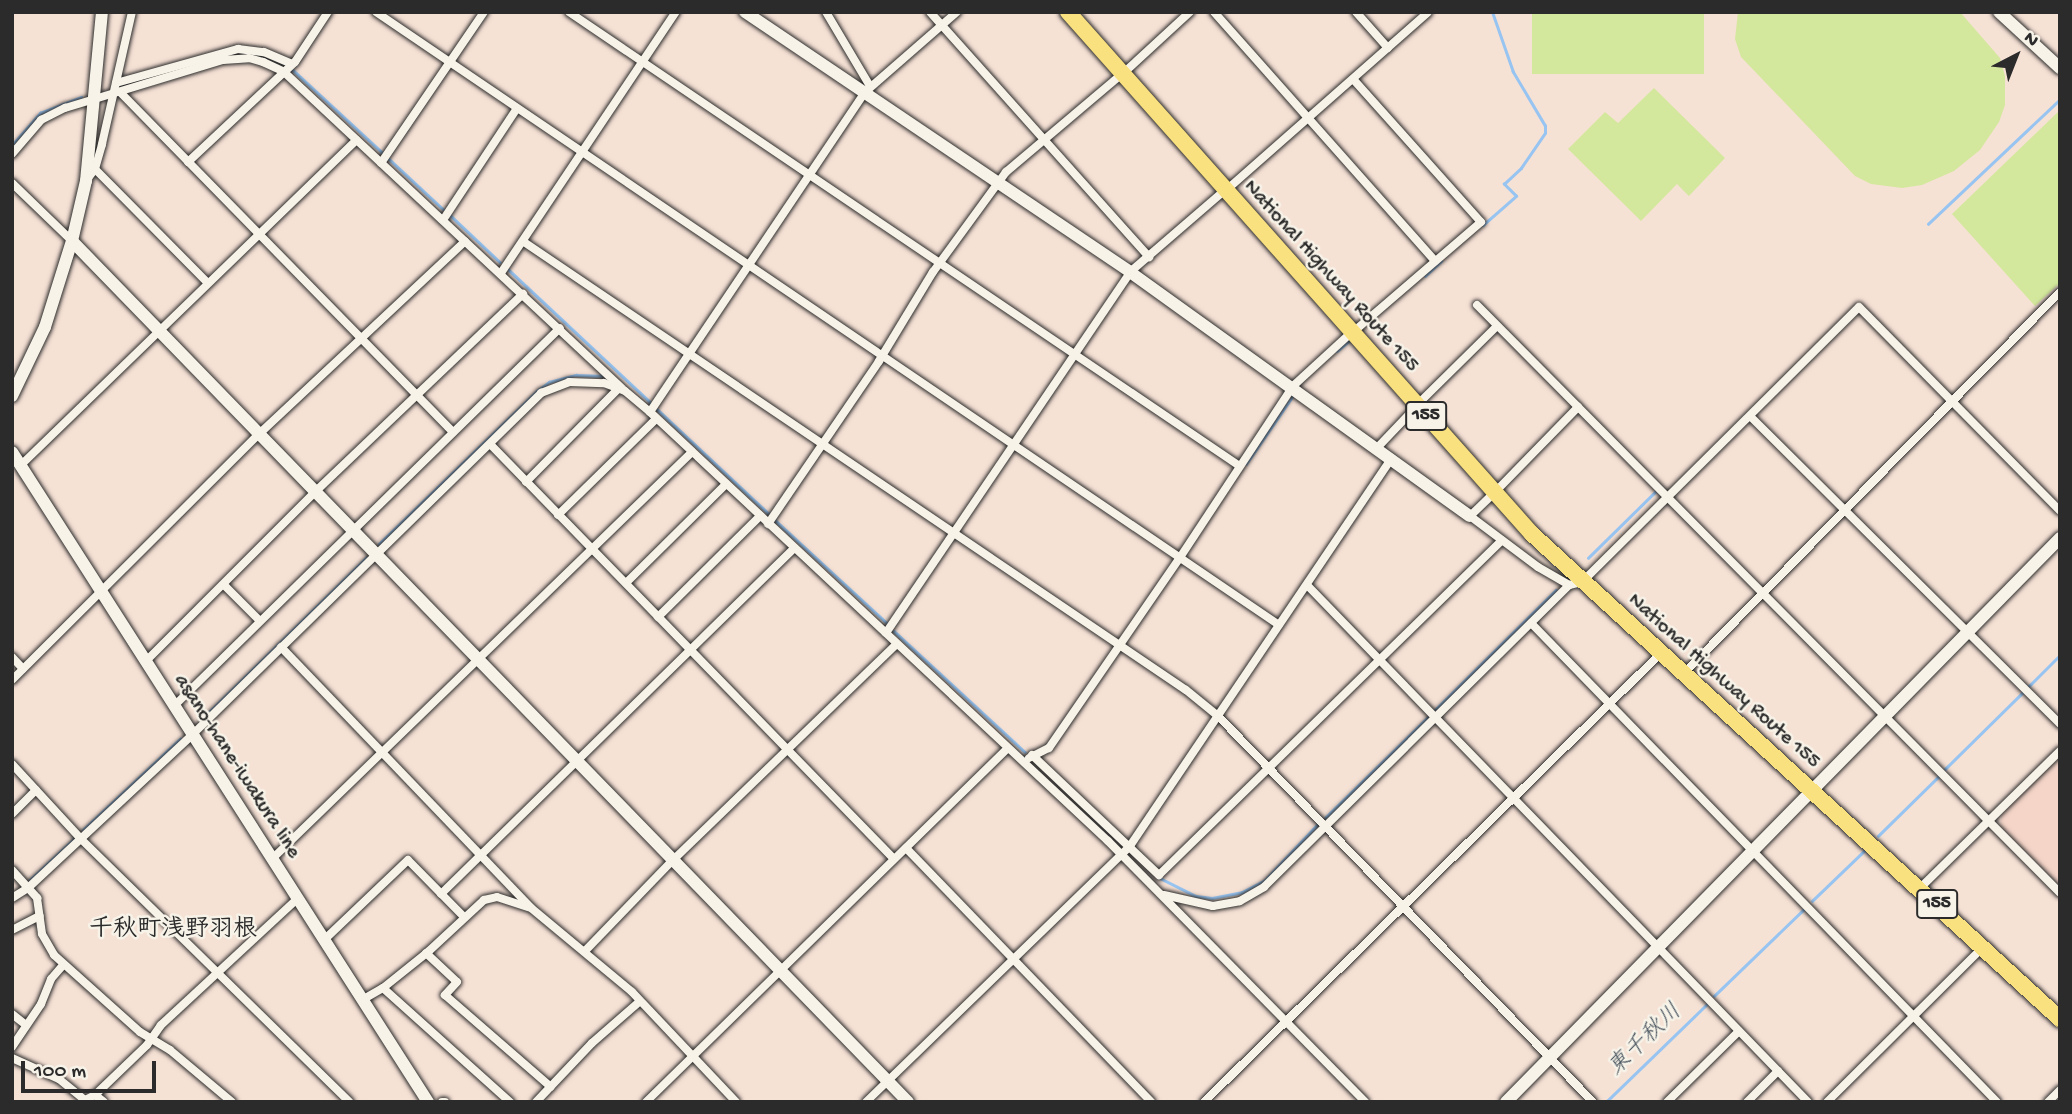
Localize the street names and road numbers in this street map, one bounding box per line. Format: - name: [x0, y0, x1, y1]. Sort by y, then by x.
- street label: National Highway Route 155: [1237, 176, 1423, 378]
- road number: 155: [1405, 400, 1447, 432]
- street label: National Highway Route 155: [1622, 589, 1824, 775]
- street label: asano-hane-iwakura line: [167, 670, 305, 864]
- road number: 155: [1916, 888, 1958, 920]

